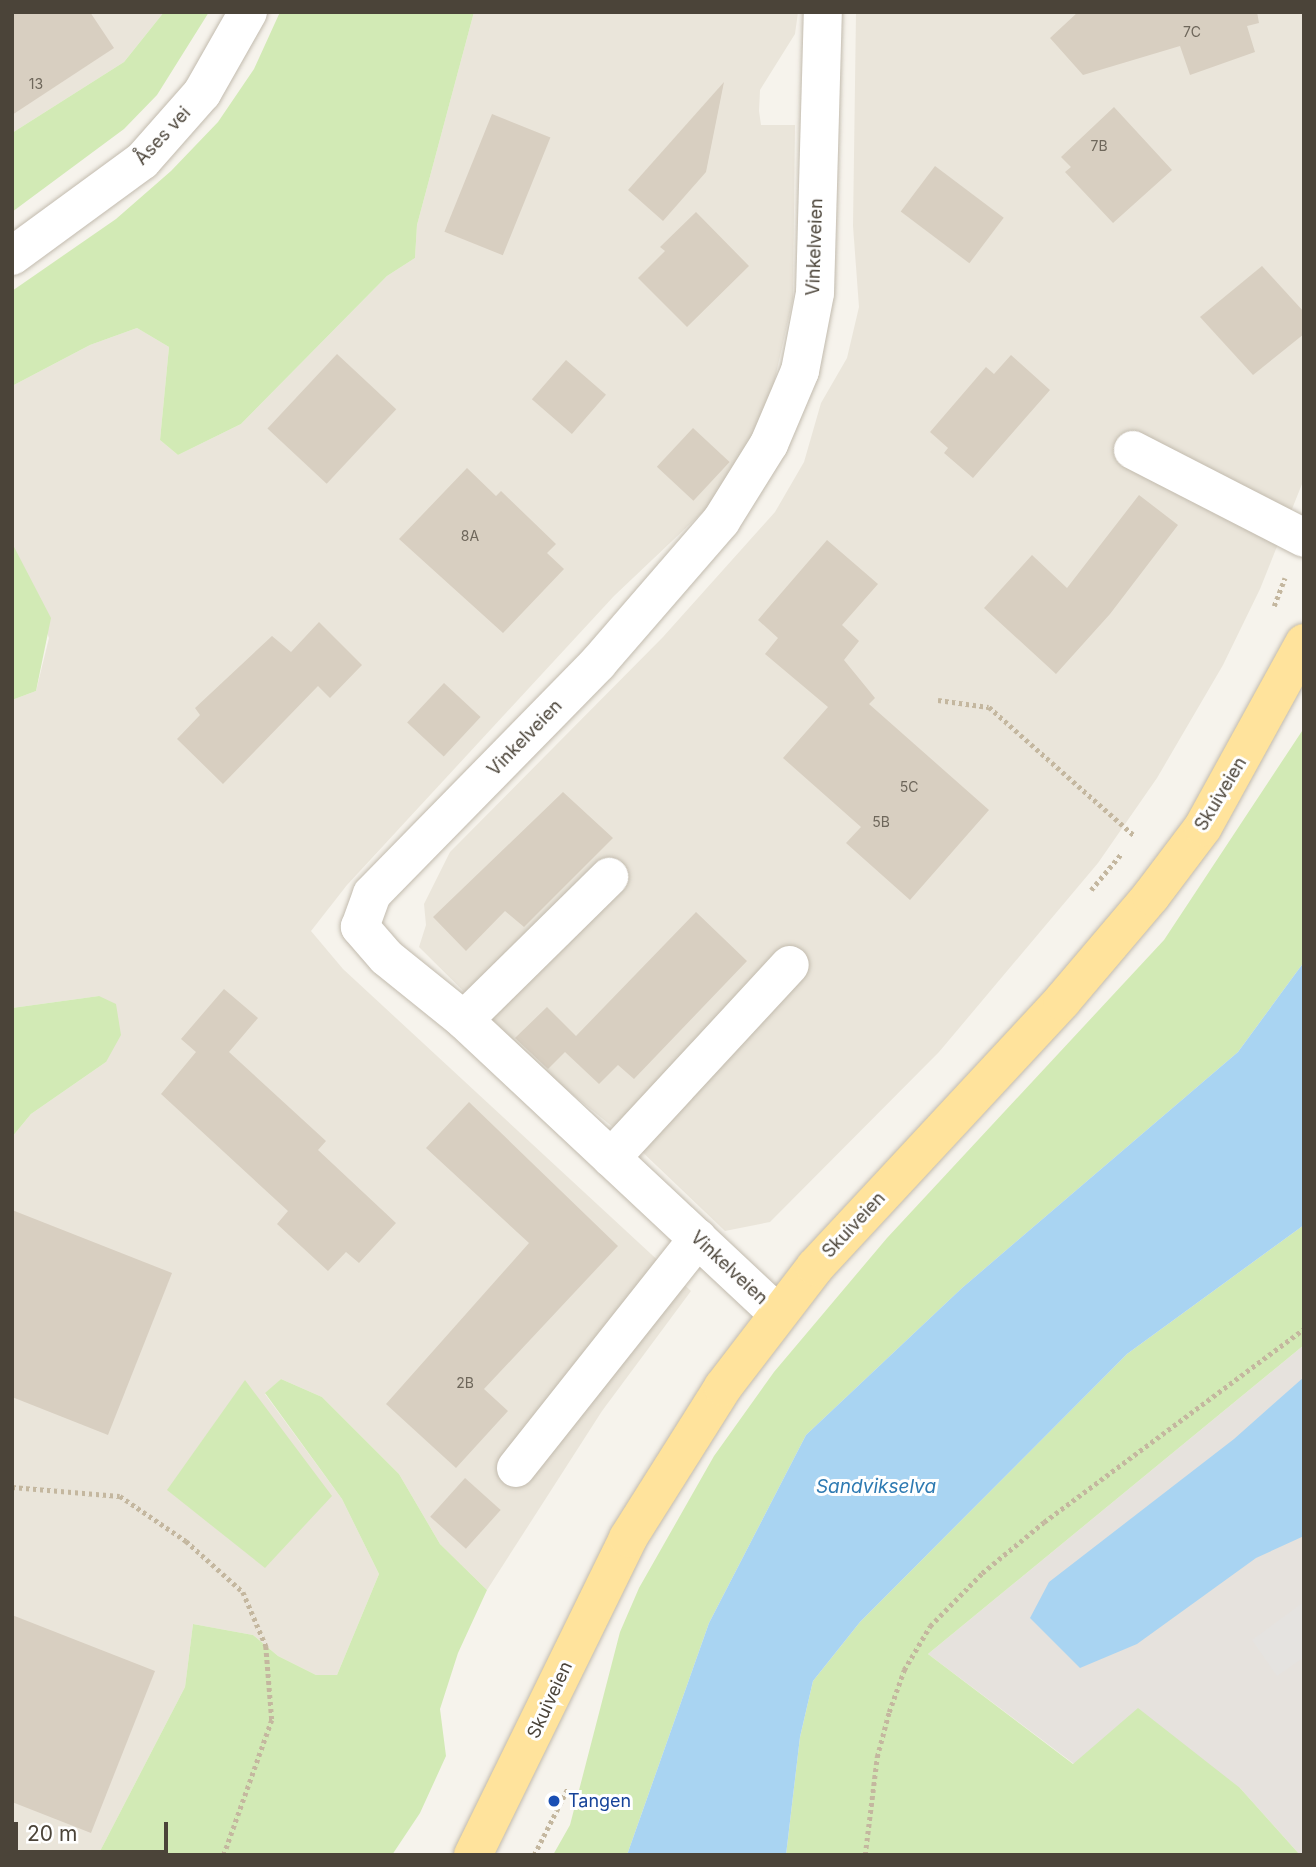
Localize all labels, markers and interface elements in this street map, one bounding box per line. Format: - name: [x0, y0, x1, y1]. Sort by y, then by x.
- house number: 7C: [1183, 24, 1201, 40]
- house number: 13: [29, 76, 43, 92]
- street label: Åses vei: [131, 102, 195, 170]
- house number: 7B: [1090, 138, 1108, 154]
- street label: Vinkelveien: [803, 198, 827, 296]
- house number: 8A: [461, 528, 479, 544]
- street label: Vinkelveien: [483, 695, 567, 781]
- street label: Skuiveien: [1191, 753, 1251, 835]
- house number: 5C: [900, 779, 918, 795]
- house number: 5B: [872, 814, 890, 830]
- street label: Skuiveien: [818, 1188, 890, 1262]
- street label: Vinkelveien: [686, 1227, 772, 1309]
- house number: 2B: [456, 1375, 474, 1391]
- water label: Sandvikselva: [816, 1476, 936, 1498]
- street label: Skuiveien: [523, 1658, 577, 1742]
- place label: Tangen: [568, 1790, 631, 1812]
- marker: Tangen: [546, 1793, 562, 1809]
- scale bar: [18, 1808, 172, 1852]
- text: 20 m: [27, 1821, 77, 1846]

